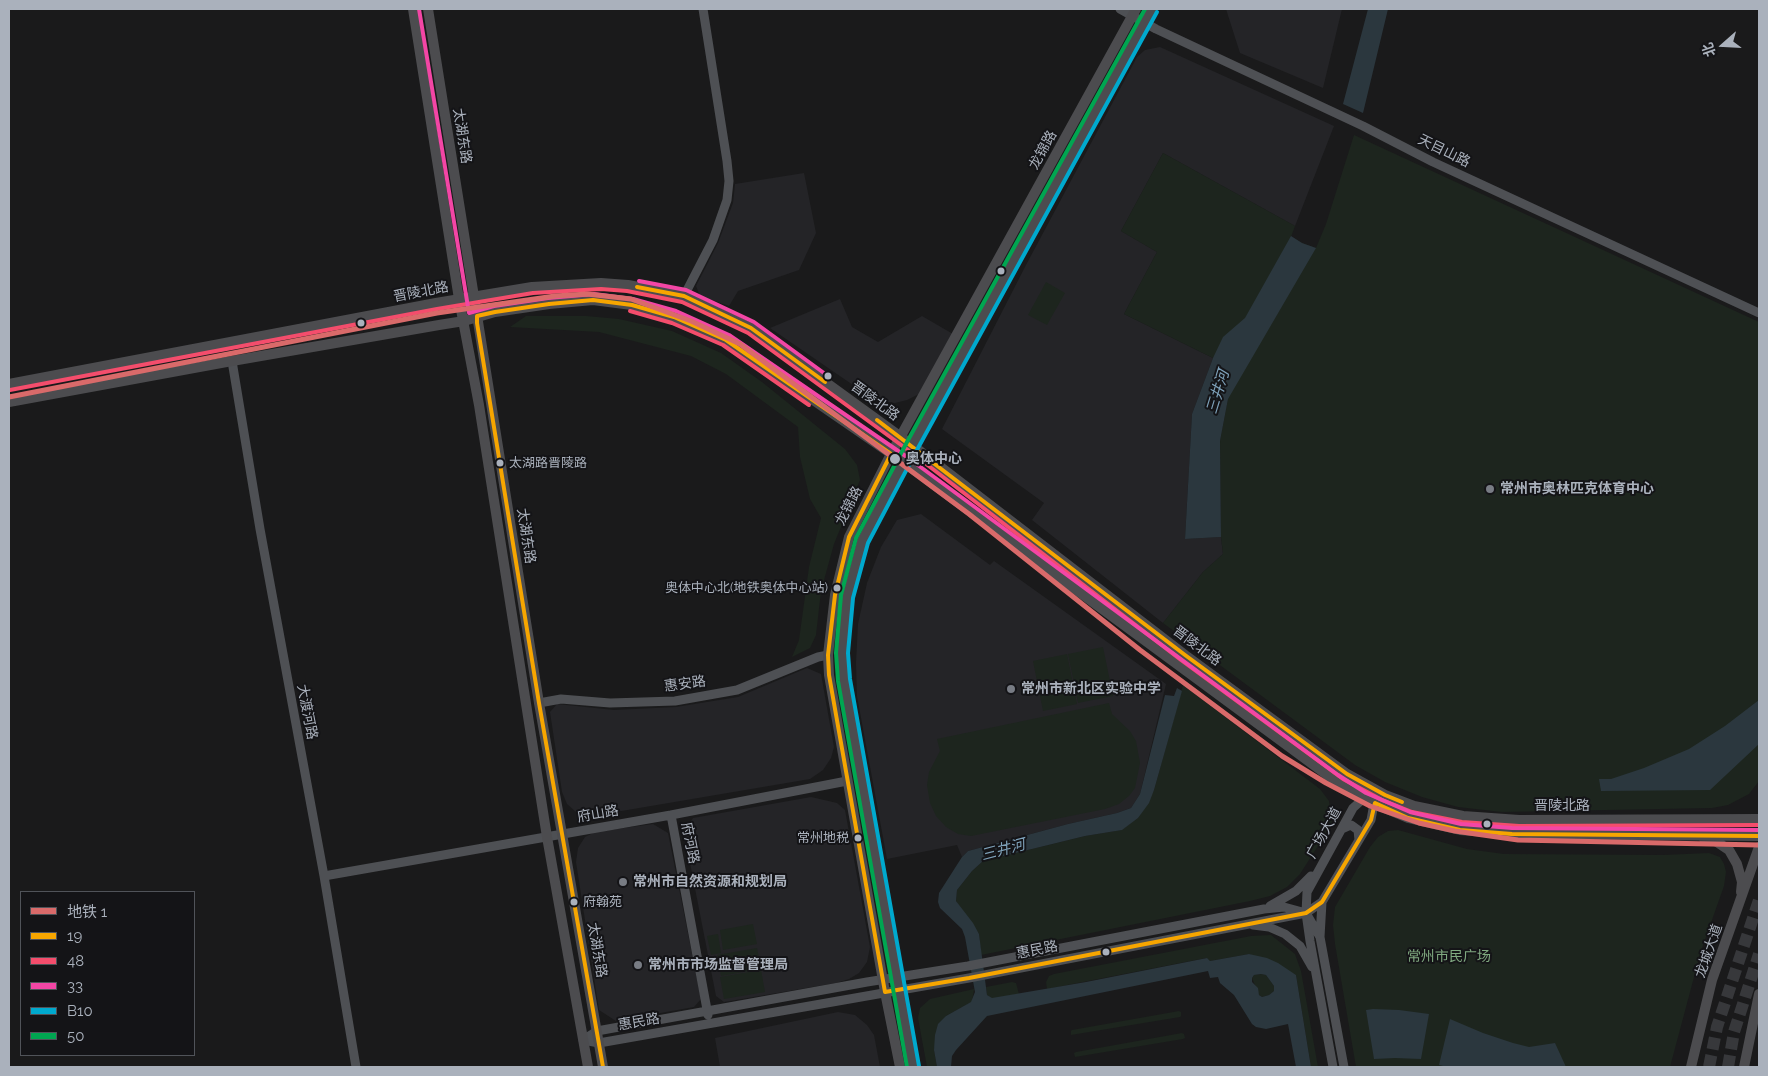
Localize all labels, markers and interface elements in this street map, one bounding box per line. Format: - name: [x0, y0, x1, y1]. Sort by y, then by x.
- north arrow: [1698, 20, 1748, 70]
- text: 北: [1699, 41, 1719, 59]
- street label: 太湖东路: [449, 107, 475, 165]
- street label: 龙锦路: [1025, 128, 1061, 172]
- street label: 天目山路: [1415, 131, 1473, 171]
- unlabelled marker: [996, 266, 1006, 276]
- street label: 晋陵北路: [392, 278, 450, 306]
- unlabelled marker: [356, 318, 366, 328]
- water label: 三井河: [1203, 368, 1233, 416]
- unlabelled marker: [823, 371, 833, 381]
- street label: 晋陵北路: [847, 378, 903, 424]
- place label: 奥体中心: [906, 451, 962, 467]
- marker: 奥体中心: [888, 452, 902, 466]
- place label: 太湖路晋陵路: [509, 455, 587, 471]
- marker: 太湖路晋陵路: [495, 458, 505, 468]
- place label: 常州市奥林匹克体育中心: [1500, 481, 1654, 497]
- street label: 龙锦路: [832, 483, 866, 529]
- marker: 常州市奥林匹克体育中心: [1484, 483, 1496, 495]
- street label: 太湖东路: [513, 507, 539, 565]
- place label: 奥体中心北(地铁奥体中心站): [665, 580, 828, 596]
- marker: 奥体中心北(地铁奥体中心站): [832, 583, 842, 593]
- street label: 晋陵北路: [1170, 622, 1224, 670]
- street label: 惠安路: [663, 673, 707, 695]
- place label: 常州市新北区实验中学: [1021, 681, 1161, 697]
- street label: 大渡河路: [293, 683, 321, 741]
- marker: 常州市新北区实验中学: [1005, 683, 1017, 695]
- street label: 晋陵北路: [1534, 798, 1590, 814]
- street label: 府山路: [576, 802, 620, 826]
- street label: 广场大道: [1303, 804, 1345, 862]
- unlabelled marker: [1482, 819, 1492, 829]
- street label: 府河路: [678, 821, 702, 865]
- place label: 常州地税: [797, 830, 849, 846]
- marker: 常州地税: [853, 833, 863, 843]
- water label: 三井河: [979, 835, 1027, 865]
- place label: 常州市自然资源和规划局: [633, 874, 787, 890]
- marker: 常州市自然资源和规划局: [617, 876, 629, 888]
- legend: [20, 891, 195, 1056]
- place label: 府翰苑: [583, 894, 622, 910]
- marker: 府翰苑: [569, 897, 579, 907]
- text: 地铁 1: [67, 903, 107, 921]
- street label: 太湖东路: [584, 921, 610, 979]
- street label: 龙城大道: [1692, 922, 1726, 980]
- text: 19: [67, 927, 82, 945]
- street label: 惠民路: [1015, 938, 1059, 962]
- unlabelled marker: [1101, 947, 1111, 957]
- park label: 常州市民广场: [1407, 949, 1491, 965]
- text: 48: [67, 952, 84, 970]
- place label: 常州市市场监督管理局: [648, 957, 788, 973]
- marker: 常州市市场监督管理局: [632, 959, 644, 971]
- text: 33: [67, 977, 83, 995]
- text: B10: [67, 1002, 93, 1020]
- street label: 惠民路: [617, 1010, 661, 1034]
- text: 50: [67, 1027, 84, 1045]

